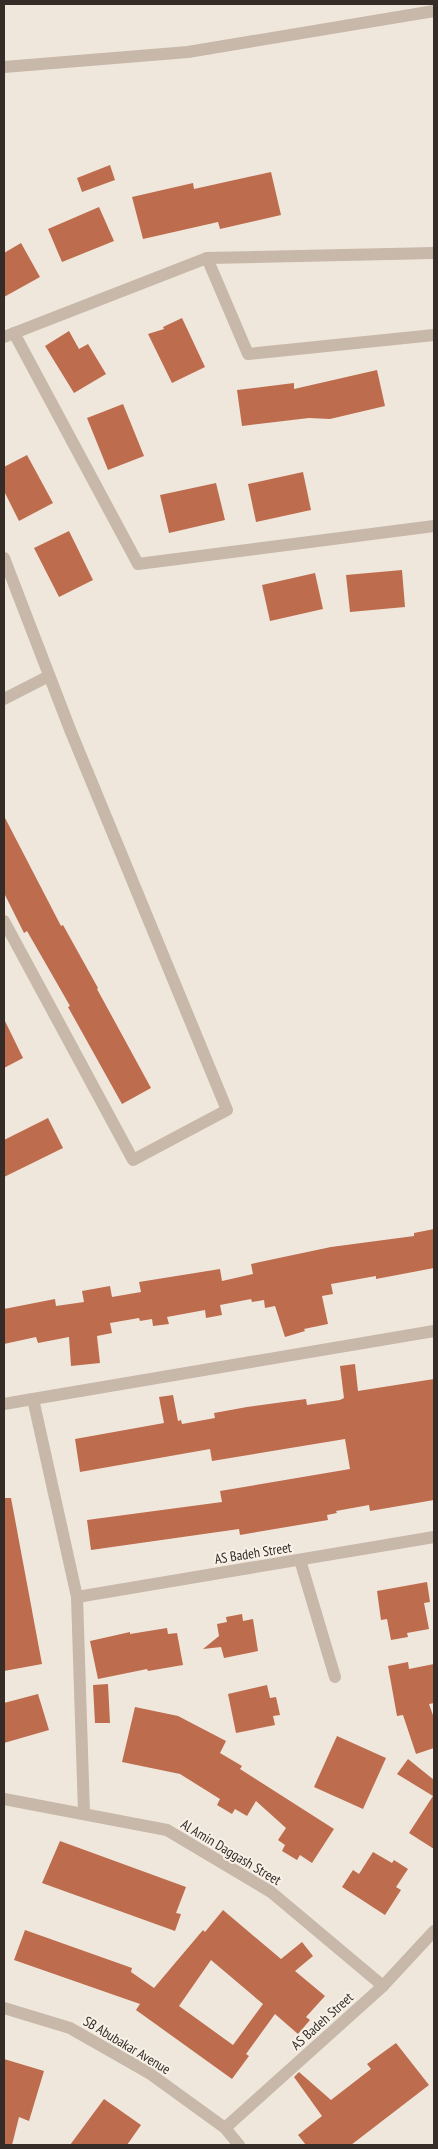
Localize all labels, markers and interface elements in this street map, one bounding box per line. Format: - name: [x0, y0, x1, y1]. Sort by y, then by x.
- street label: AS Badeh Street: [213, 1538, 293, 1568]
- street label: Al Amin Daggash Street: [178, 1815, 285, 1889]
- street label: AS Badeh Street: [287, 1988, 357, 2054]
- street label: SB Abubakar Avenue: [80, 2012, 174, 2078]

